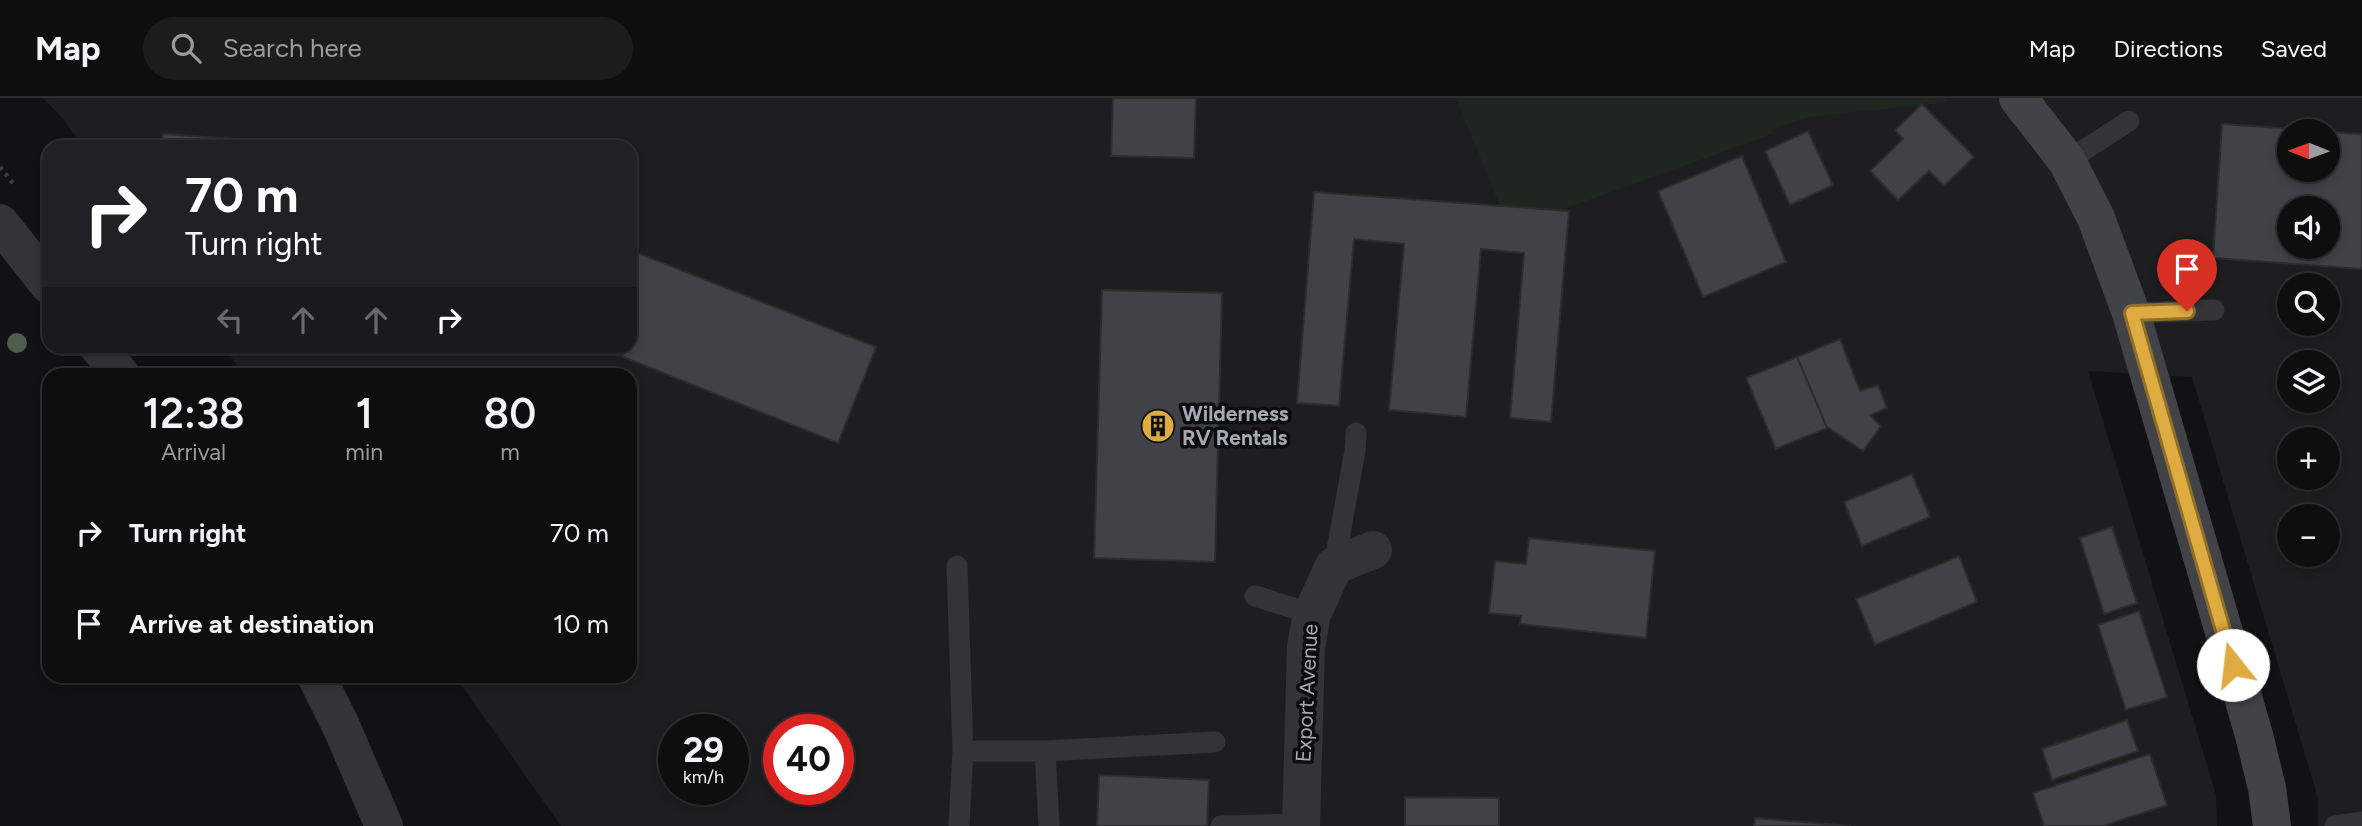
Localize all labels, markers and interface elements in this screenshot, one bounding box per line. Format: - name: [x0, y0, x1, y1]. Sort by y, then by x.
- search box: [143, 17, 633, 80]
- text: Map: [35, 29, 101, 68]
- icon: search: [167, 29, 205, 67]
- text: Search here: [223, 32, 362, 64]
- text: Map: [2029, 34, 2075, 63]
- text: Directions: [2113, 34, 2223, 63]
- text: Saved: [2261, 34, 2327, 63]
- north arrow: [2277, 119, 2340, 182]
- map controls: [2277, 119, 2340, 567]
- text: 70 m: [185, 165, 298, 224]
- icon: right: [70, 168, 161, 259]
- button: sound: [2277, 196, 2340, 259]
- text: Turn right: [185, 225, 323, 263]
- pin: [2157, 239, 2217, 311]
- icon: arrive: [2168, 250, 2206, 288]
- button: search: [2277, 273, 2340, 336]
- icon: left: [211, 301, 249, 339]
- icon: ahead: [284, 301, 322, 339]
- icon: ahead: [357, 301, 395, 339]
- icon: right: [430, 301, 468, 339]
- button: layers: [2277, 350, 2340, 413]
- text: 12:38: [143, 388, 245, 439]
- text: 1: [355, 388, 373, 439]
- text: 80: [484, 388, 536, 439]
- place label: Wilderness RV Rentals: [1182, 401, 1289, 450]
- building icon: Wilderness RV Rentals: [1139, 407, 1177, 445]
- button: +: [2277, 427, 2340, 490]
- text: Arrival: [161, 438, 226, 466]
- text: min: [345, 438, 383, 466]
- text: m: [500, 438, 520, 466]
- button: −: [2277, 504, 2340, 567]
- icon: right: [70, 514, 108, 552]
- text: Turn right: [129, 517, 246, 549]
- text: 70 m: [550, 517, 609, 549]
- icon: arrive: [70, 605, 108, 643]
- text: Arrive at destination: [129, 608, 374, 640]
- text: 10 m: [553, 608, 609, 640]
- street label: Export Avenue: [1290, 623, 1323, 763]
- position arrow: [2196, 628, 2270, 702]
- speed limit sign: 40: [763, 714, 854, 805]
- text: 29: [683, 729, 724, 771]
- text: km/h: [683, 766, 724, 788]

